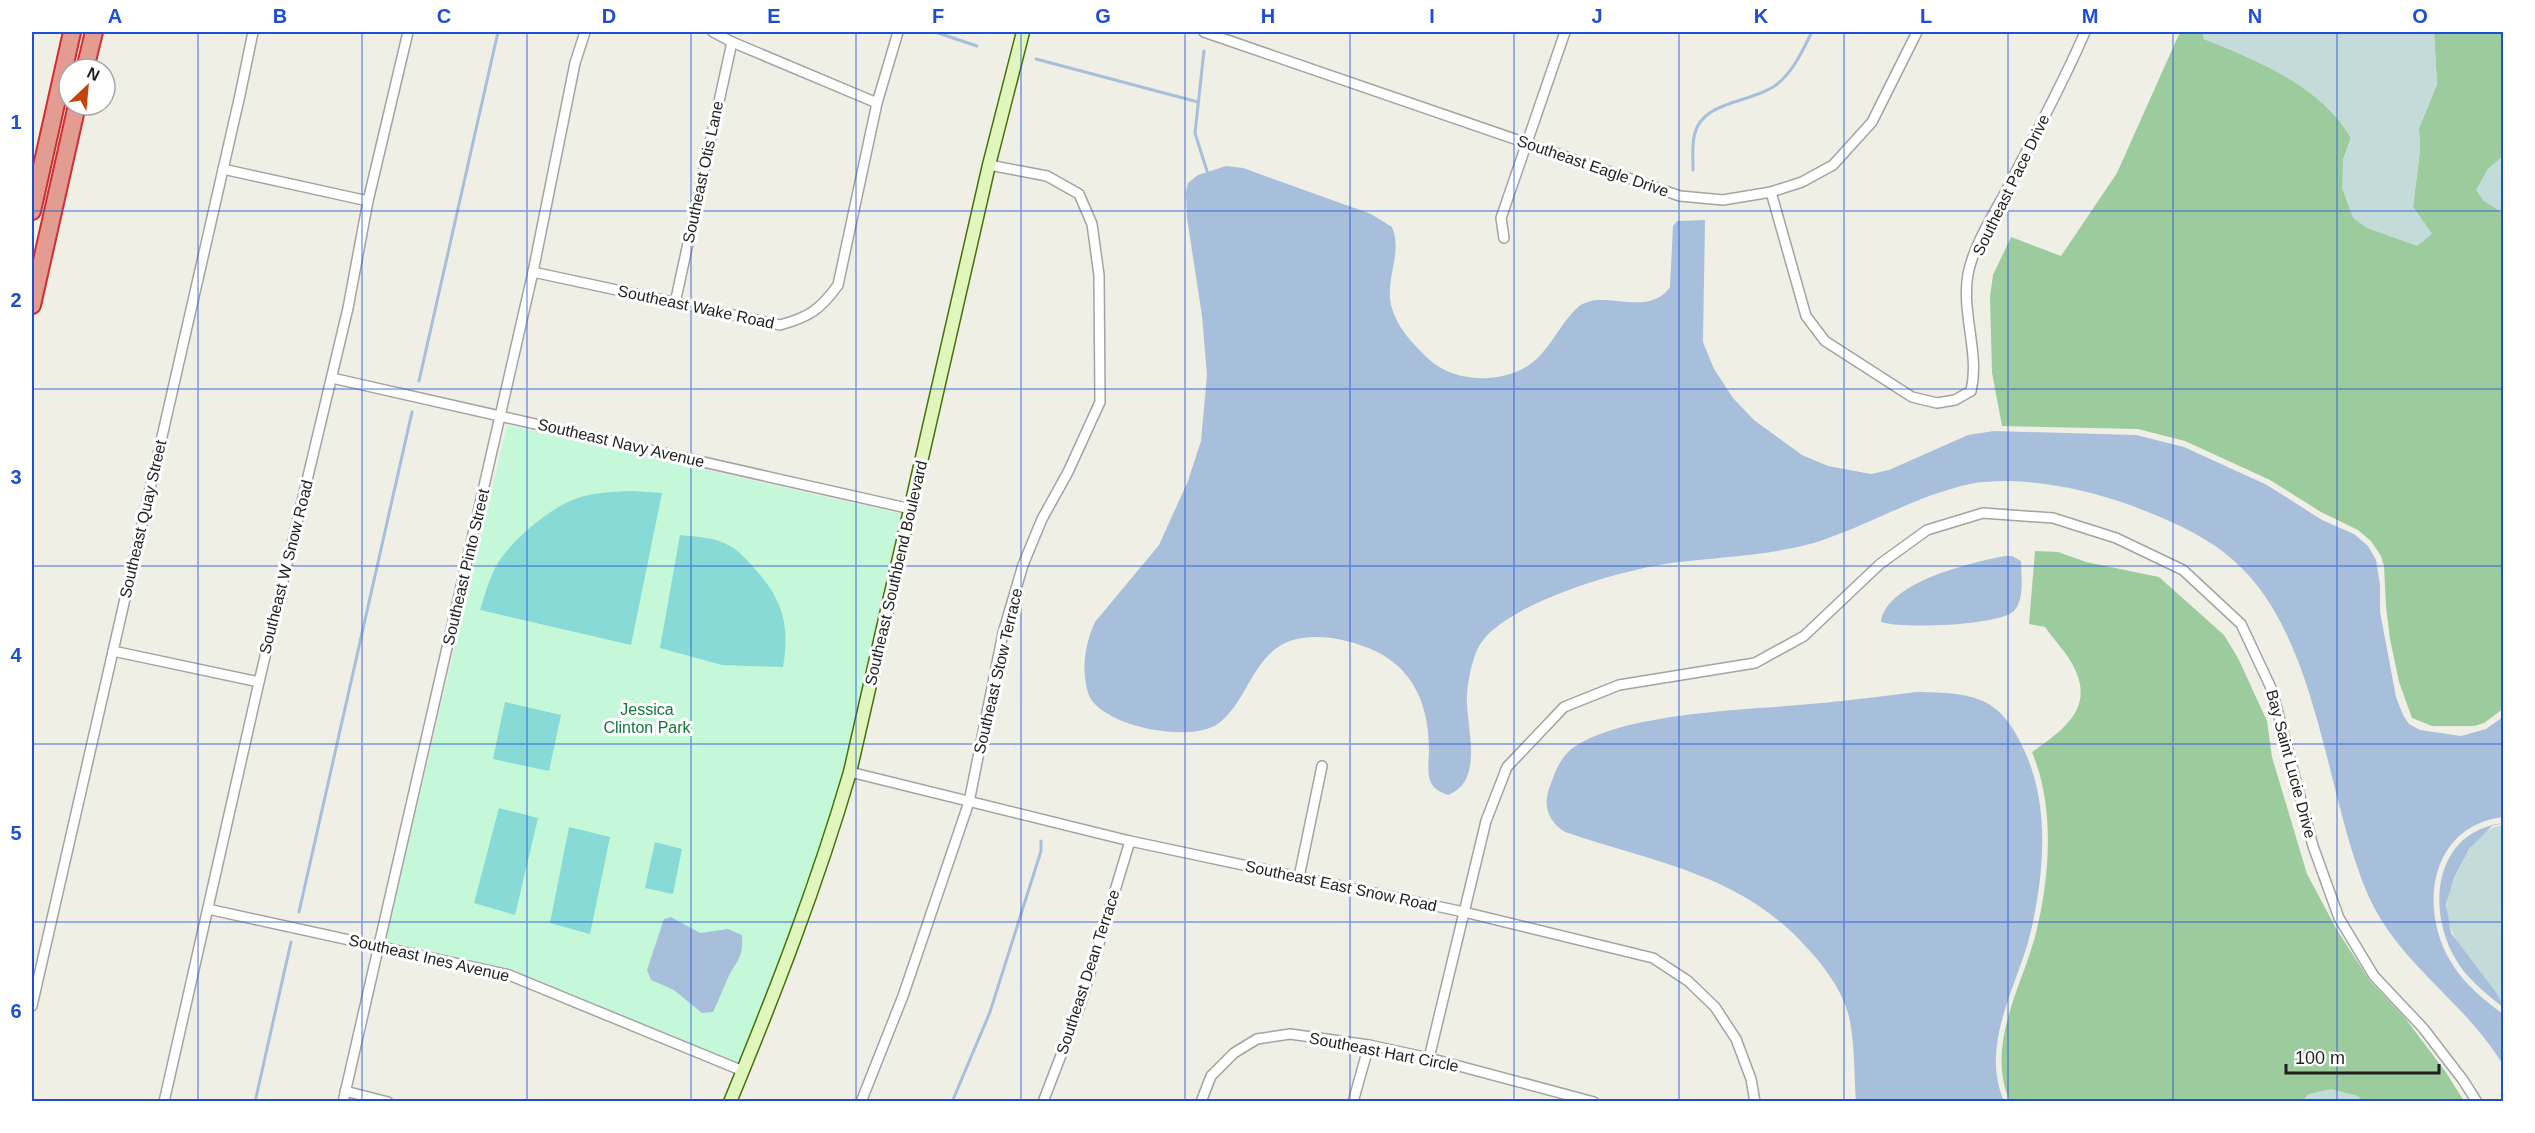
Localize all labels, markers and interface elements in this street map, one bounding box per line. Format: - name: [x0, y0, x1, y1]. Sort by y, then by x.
- text: A: [108, 5, 122, 27]
- text: B: [273, 5, 287, 27]
- text: C: [437, 5, 451, 27]
- text: D: [602, 5, 616, 27]
- text: E: [767, 5, 781, 27]
- text: F: [932, 5, 944, 27]
- text: G: [1095, 5, 1111, 27]
- text: H: [1261, 5, 1275, 27]
- text: I: [1429, 5, 1435, 27]
- text: J: [1591, 5, 1603, 27]
- text: K: [1754, 5, 1769, 27]
- text: L: [1920, 5, 1932, 27]
- text: M: [2082, 5, 2098, 27]
- text: N: [2248, 5, 2262, 27]
- text: O: [2412, 5, 2428, 27]
- north arrow: [57, 57, 117, 117]
- text: N: [84, 64, 102, 84]
- street label: Southeast Otis Lane: [680, 99, 726, 245]
- text: 1: [10, 111, 22, 133]
- street label: Southeast Pace Drive: [1969, 112, 2053, 258]
- street label: Southeast Eagle Drive: [1515, 132, 1671, 200]
- street label: Southeast Wake Road: [616, 282, 776, 332]
- text: 2: [10, 289, 22, 311]
- street label: Southeast Navy Avenue: [536, 416, 706, 470]
- street label: Southeast Quay Street: [117, 438, 170, 600]
- street label: Southeast Southbend Boulevard: [862, 459, 930, 687]
- text: 3: [10, 466, 22, 488]
- street label: Southeast W Snow Road: [256, 478, 316, 656]
- street label: Southeast Pinto Street: [440, 487, 492, 647]
- street label: Southeast Stow Terrace: [971, 586, 1025, 756]
- text: 4: [10, 644, 22, 666]
- street label: Bay Saint Lucie Drive: [2263, 688, 2319, 840]
- park label: Jessica Clinton Park: [603, 701, 692, 736]
- text: 5: [10, 822, 22, 844]
- street label: Southeast East Snow Road: [1244, 857, 1438, 915]
- street label: Southeast Dean Terrace: [1053, 887, 1123, 1057]
- street label: Southeast Ines Avenue: [347, 931, 511, 985]
- text: 6: [10, 1000, 22, 1022]
- street label: Southeast Hart Circle: [1308, 1029, 1460, 1075]
- scale bar: [2286, 1037, 2439, 1075]
- text: 100 m: [2295, 1048, 2345, 1068]

